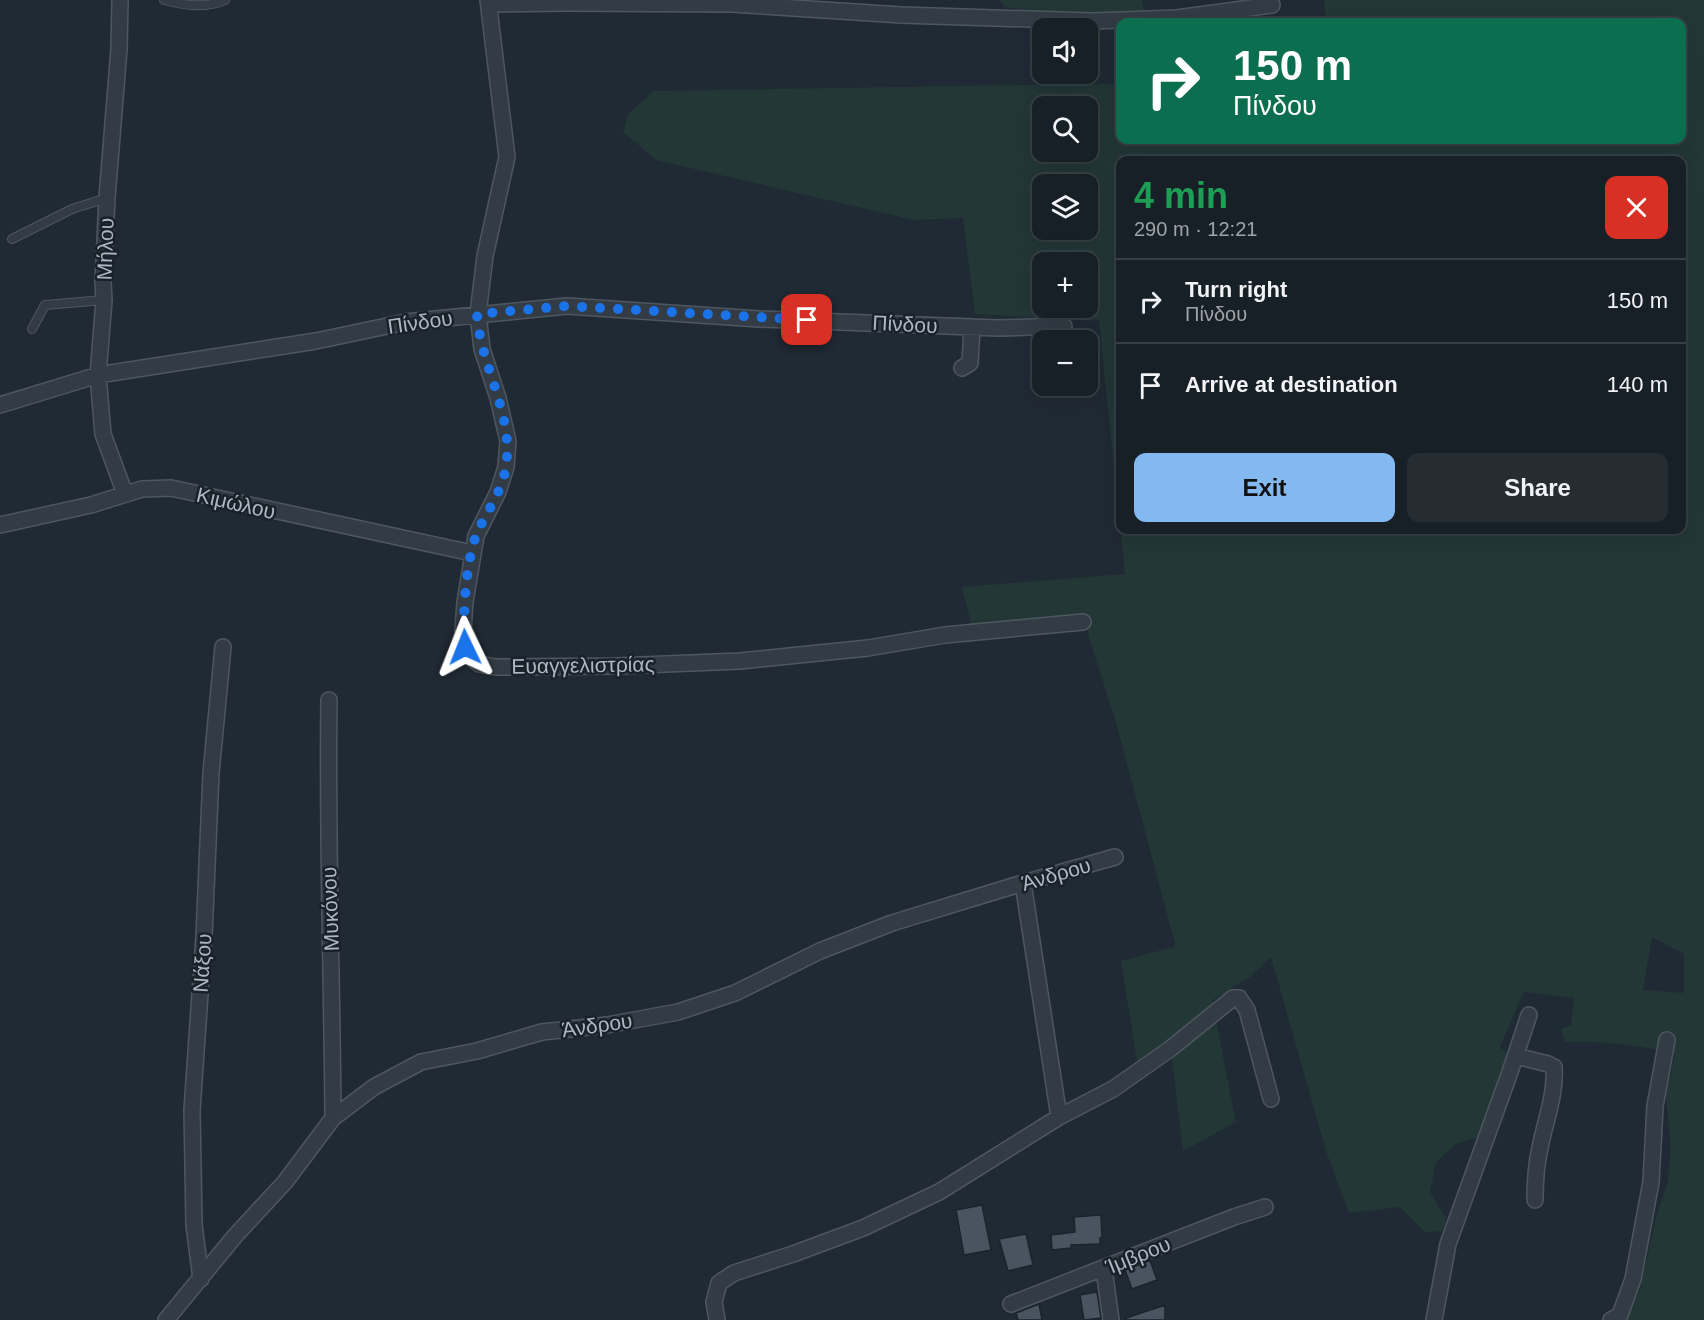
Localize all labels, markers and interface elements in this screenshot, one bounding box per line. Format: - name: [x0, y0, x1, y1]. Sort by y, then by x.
- map controls: [1032, 18, 1098, 396]
- button: sound: [1032, 18, 1098, 84]
- icon: right: [1134, 42, 1212, 120]
- text: 150 m: [1233, 42, 1352, 89]
- text: Πίνδου: [1233, 91, 1317, 121]
- button: search: [1032, 96, 1098, 162]
- button: layers: [1032, 174, 1098, 240]
- text: 4 min: [1134, 175, 1228, 216]
- button: close: [1605, 176, 1668, 239]
- street label: Μήλου: [92, 217, 118, 281]
- text: 290 m · 12:21: [1134, 218, 1257, 240]
- button: +: [1032, 252, 1098, 318]
- text: Turn right: [1185, 277, 1287, 302]
- icon: right: [1134, 285, 1167, 318]
- text: 150 m: [1607, 288, 1668, 313]
- pin: [781, 294, 832, 345]
- icon: arrive: [790, 303, 823, 336]
- text: Πίνδου: [1185, 303, 1247, 325]
- street label: Πίνδου: [386, 306, 454, 338]
- street label: Πίνδου: [872, 311, 938, 337]
- button: −: [1032, 330, 1098, 396]
- icon: arrive: [1134, 369, 1167, 402]
- text: Arrive at destination: [1185, 372, 1398, 397]
- text: 140 m: [1607, 372, 1668, 397]
- button: Exit: [1134, 453, 1395, 522]
- button: Share: [1407, 453, 1668, 522]
- street label: Κιμώλου: [194, 483, 278, 523]
- position arrow: [433, 615, 497, 679]
- street label: Ευαγγελιστρίας: [511, 652, 655, 678]
- street label: Άνδρου: [1019, 853, 1093, 895]
- street label: Μυκόνου: [317, 866, 343, 952]
- street label: Νάξου: [188, 933, 216, 993]
- street label: Άνδρου: [560, 1009, 634, 1041]
- street label: Ίμβρου: [1102, 1232, 1174, 1279]

